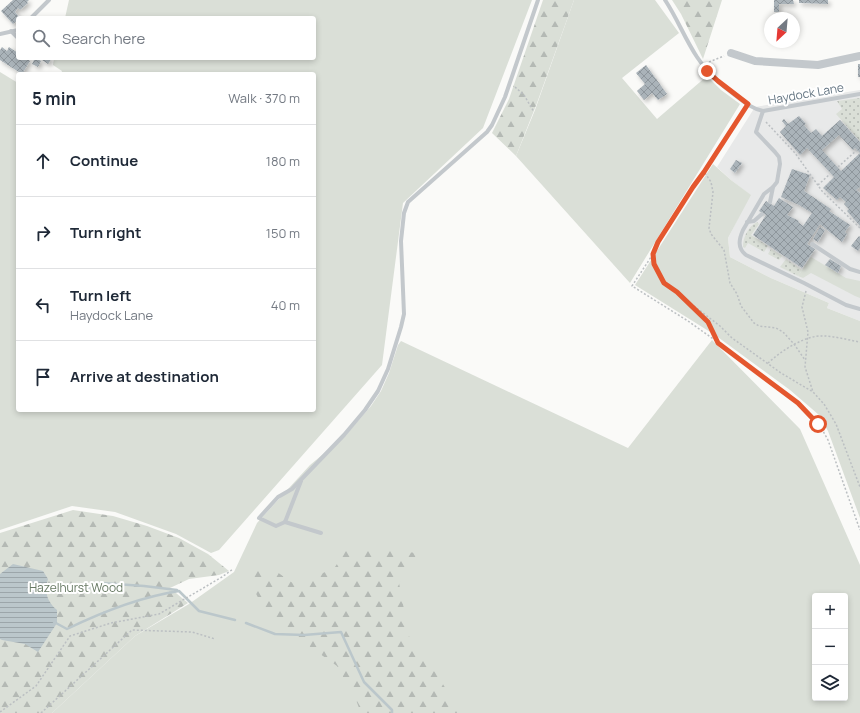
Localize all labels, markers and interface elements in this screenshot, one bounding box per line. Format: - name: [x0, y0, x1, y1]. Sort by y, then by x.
- north arrow: [764, 12, 800, 48]
- search box: [16, 16, 316, 60]
- icon: search: [30, 27, 52, 49]
- text: Search here: [62, 28, 145, 49]
- route end: [698, 62, 716, 80]
- street label: Haydock Lane: [767, 78, 845, 109]
- text: 5 min: [32, 87, 76, 110]
- text: Walk · 370 m: [228, 89, 300, 107]
- icon: ahead: [32, 150, 54, 172]
- text: Continue: [70, 150, 138, 171]
- text: 180 m: [266, 152, 300, 170]
- icon: right: [32, 222, 54, 244]
- text: Turn right: [70, 222, 141, 243]
- text: 150 m: [266, 224, 300, 242]
- text: Turn left: [70, 285, 132, 306]
- icon: left: [32, 294, 54, 316]
- text: 40 m: [271, 296, 300, 314]
- text: Haydock Lane: [70, 306, 153, 324]
- icon: arrive: [32, 366, 54, 388]
- text: Arrive at destination: [70, 366, 219, 387]
- route start: [809, 415, 827, 433]
- park label: Hazelhurst Wood: [29, 579, 123, 596]
- map controls: [812, 593, 848, 701]
- button: +: [812, 593, 848, 629]
- button: −: [812, 629, 848, 665]
- button: layers: [812, 665, 848, 701]

